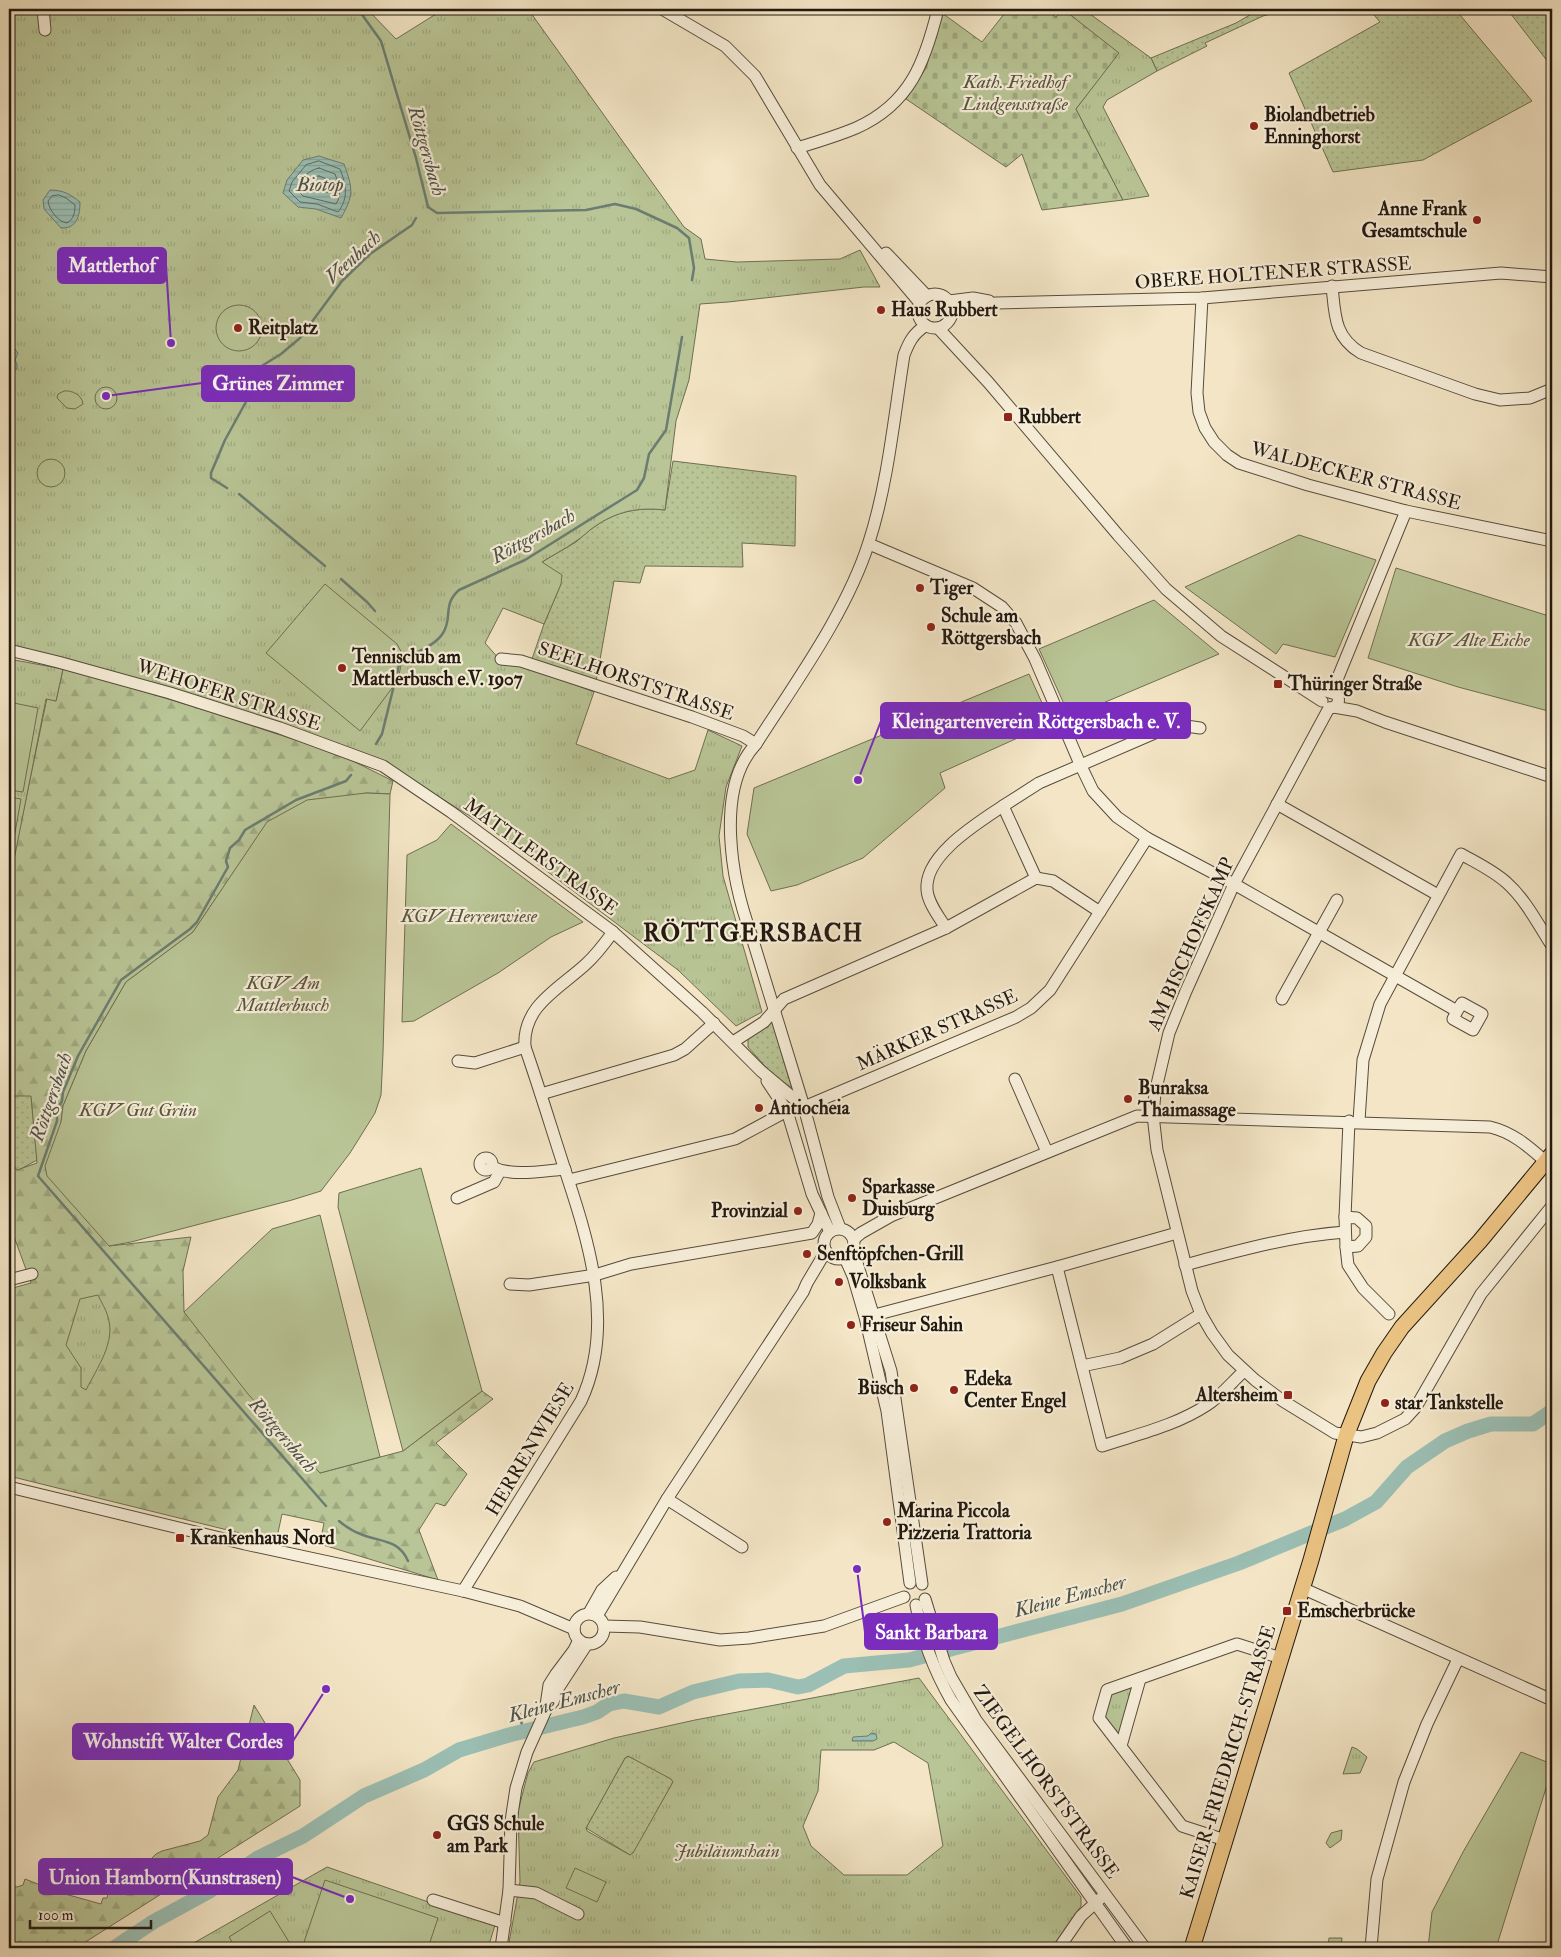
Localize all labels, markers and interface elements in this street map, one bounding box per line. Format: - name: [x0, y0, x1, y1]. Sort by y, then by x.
- park label: Kath. Friedhof Lindgensstraße: [961, 70, 1071, 116]
- water label: Röttgersbach: [402, 102, 452, 199]
- place label: Biolandbetrieb Enninghorst: [1264, 103, 1376, 150]
- marker: Biolandbetrieb Enninghorst: [1248, 120, 1260, 132]
- water label: Biotop: [295, 172, 344, 197]
- place label: Anne Frank Gesamtschule: [1361, 197, 1468, 243]
- marker: Anne Frank Gesamtschule: [1471, 214, 1483, 226]
- water label: Veenbach: [320, 225, 386, 289]
- callout: Mattlerhof: [58, 248, 166, 283]
- street label: OBERE HOLTENER STRASSE: [1134, 251, 1412, 295]
- text: Mattlerhof: [67, 253, 159, 278]
- place label: Haus Rubbert: [891, 298, 999, 322]
- marker: Haus Rubbert: [875, 304, 887, 316]
- place label: Reitplatz: [248, 316, 319, 341]
- marker: Reitplatz: [232, 322, 244, 334]
- callout: Grünes Zimmer: [202, 366, 354, 401]
- text: Grünes Zimmer: [212, 371, 344, 396]
- place label: Rubbert: [1018, 405, 1082, 429]
- marker: Rubbert: [1002, 411, 1014, 423]
- street label: WALDECKER STRASSE: [1247, 436, 1464, 516]
- water label: Röttgersbach: [486, 503, 580, 570]
- place label: Tiger: [929, 576, 974, 601]
- marker: Tiger: [914, 582, 926, 594]
- place label: Schule am Röttgersbach: [941, 604, 1042, 651]
- marker: Schule am Röttgersbach: [925, 621, 937, 633]
- park label: KGV Alte Eiche: [1407, 628, 1531, 652]
- street label: SEELHORSTSTRASSE: [535, 636, 738, 726]
- place label: Tennisclub am Mattlerbusch e.V. 1907: [351, 645, 523, 691]
- street label: WEHOFER STRASSE: [133, 654, 324, 736]
- marker: Tennisclub am Mattlerbusch e.V. 1907: [336, 662, 348, 674]
- place label: Thüringer Straße: [1287, 672, 1422, 697]
- marker: Thüringer Straße: [1272, 678, 1284, 690]
- callout: Kleingartenverein Röttgersbach e. V.: [881, 703, 1190, 738]
- text: Kleingartenverein Röttgersbach e. V.: [892, 709, 1181, 735]
- street label: MATTLERSTRASSE: [459, 793, 623, 921]
- street label: AM BISCHOFSKAMP: [1142, 854, 1240, 1035]
- park label: KGV Herrenwiese: [400, 904, 538, 928]
- district label: RÖTTGERSBACH: [643, 918, 863, 949]
- park label: KGV Am Mattlerbusch: [236, 971, 329, 1017]
- street label: MÄRKER STRASSE: [852, 983, 1022, 1076]
- water label: Röttgersbach: [24, 1049, 78, 1146]
- place label: Bunraksa Thaimassage: [1137, 1076, 1236, 1123]
- marker: Bunraksa Thaimassage: [1122, 1093, 1134, 1105]
- place label: Antiocheia: [768, 1096, 851, 1120]
- park label: KGV Gut Grün: [78, 1098, 197, 1122]
- marker: Antiocheia: [753, 1102, 765, 1114]
- place label: Sparkasse Duisburg: [862, 1175, 935, 1222]
- marker: Sparkasse Duisburg: [846, 1192, 858, 1204]
- place label: Provinzial: [711, 1199, 788, 1223]
- marker: Provinzial: [792, 1205, 804, 1217]
- place label: Senftöpfchen-Grill: [817, 1242, 964, 1267]
- marker: Senftöpfchen-Grill: [801, 1248, 813, 1260]
- place label: Volksbank: [848, 1270, 927, 1294]
- marker: Volksbank: [833, 1276, 845, 1288]
- place label: Friseur Sahin: [861, 1313, 963, 1337]
- marker: Friseur Sahin: [845, 1319, 857, 1331]
- place label: Edeka Center Engel: [964, 1367, 1066, 1414]
- place label: Büsch: [858, 1376, 904, 1400]
- street label: HERRENWIESE: [481, 1377, 580, 1520]
- marker: Büsch: [908, 1382, 920, 1394]
- place label: Altersheim: [1195, 1383, 1278, 1407]
- marker: Edeka Center Engel: [948, 1384, 960, 1396]
- marker: Altersheim: [1282, 1389, 1294, 1401]
- water label: Röttgersbach: [243, 1391, 323, 1478]
- place label: star Tankstelle: [1395, 1391, 1503, 1415]
- marker: star Tankstelle: [1379, 1397, 1391, 1409]
- place label: Marina Piccola Pizzeria Trattoria: [896, 1499, 1033, 1545]
- marker: Marina Piccola Pizzeria Trattoria: [881, 1516, 893, 1528]
- place label: Krankenhaus Nord: [190, 1526, 335, 1550]
- marker: Krankenhaus Nord: [174, 1532, 186, 1544]
- water label: Kleine Emscher: [1010, 1569, 1130, 1623]
- place label: Emscherbrücke: [1297, 1599, 1415, 1623]
- marker: Emscherbrücke: [1281, 1605, 1293, 1617]
- callout: Sankt Barbara: [865, 1614, 997, 1649]
- text: Sankt Barbara: [875, 1620, 988, 1645]
- street label: KAISER-FRIEDRICH-STRASSE: [1175, 1622, 1281, 1902]
- water label: Kleine Emscher: [504, 1674, 624, 1728]
- street label: ZIEGELHORSTSTRASSE: [968, 1681, 1124, 1884]
- callout: Wohnstift Walter Cordes: [73, 1724, 293, 1759]
- text: Wohnstift Walter Cordes: [82, 1729, 283, 1754]
- place label: GGS Schule am Park: [447, 1812, 544, 1858]
- marker: GGS Schule am Park: [431, 1829, 443, 1841]
- park label: Jubiläumshain: [674, 1839, 780, 1863]
- callout: Union Hamborn(Kunstrasen): [39, 1859, 292, 1894]
- text: Union Hamborn(Kunstrasen): [49, 1865, 281, 1890]
- scale bar: [30, 1897, 151, 1929]
- text: 100 m: [38, 1906, 74, 1925]

